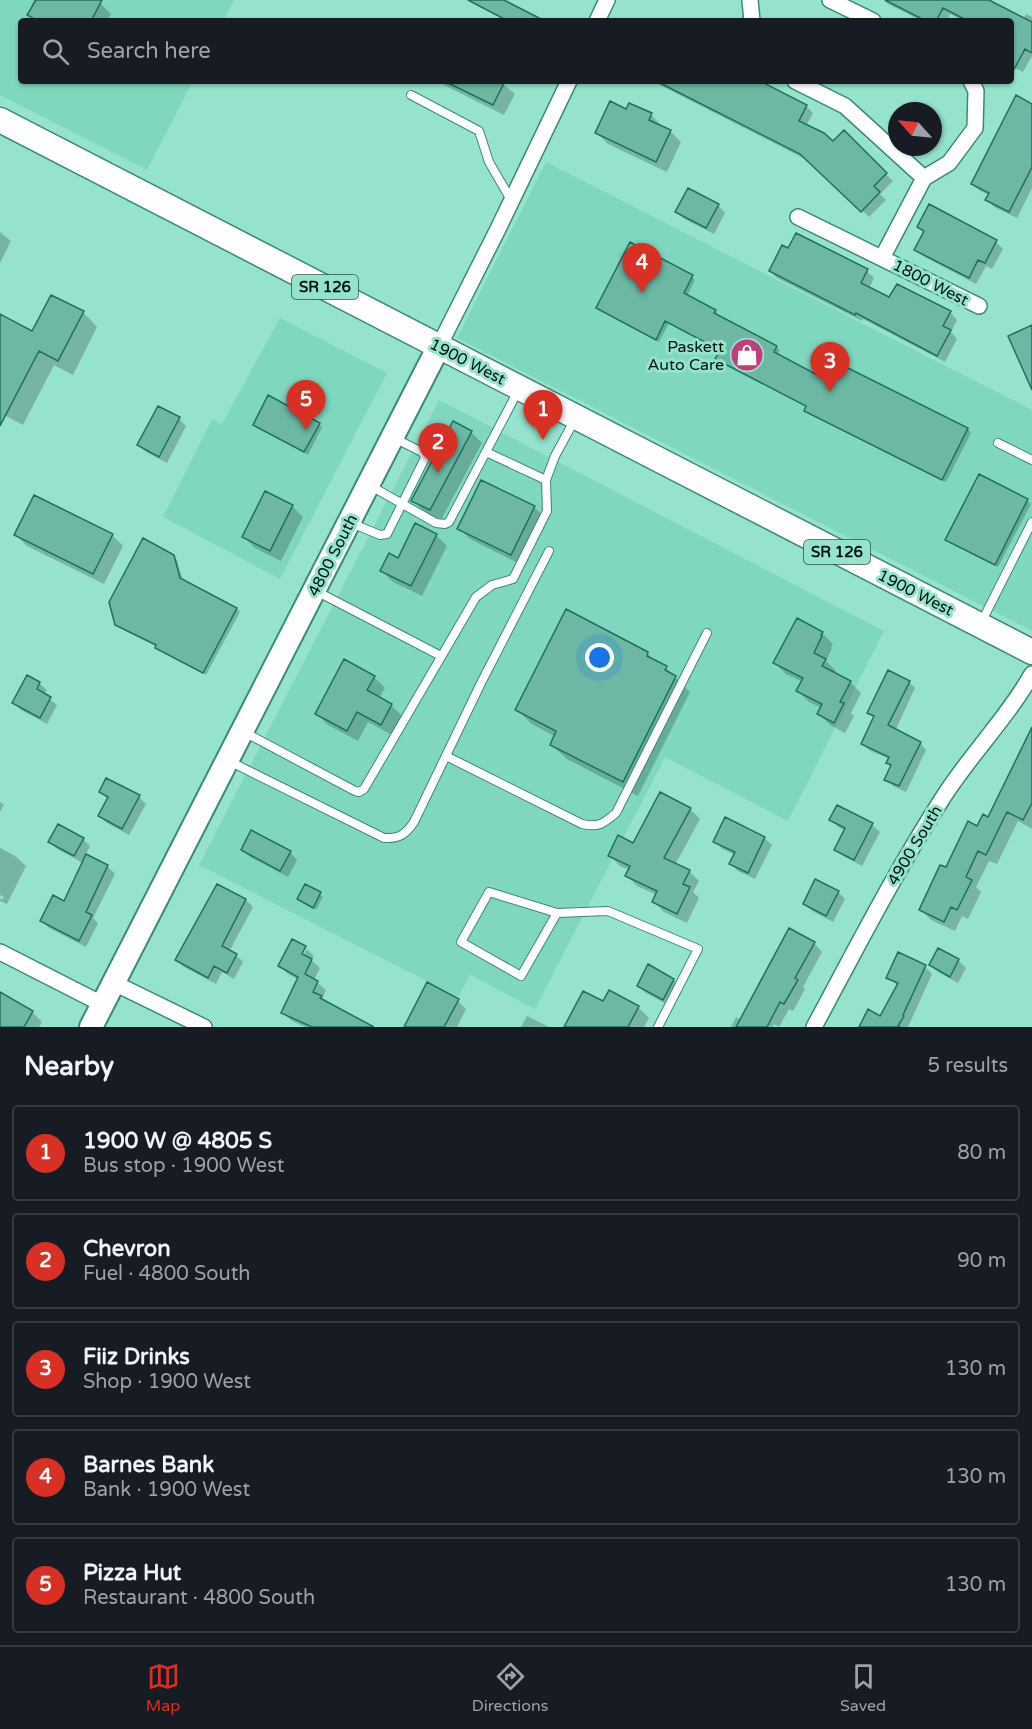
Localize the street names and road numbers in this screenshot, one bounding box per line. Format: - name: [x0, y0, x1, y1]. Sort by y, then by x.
- street label: 1800 West: [889, 255, 972, 311]
- road number: SR 126: [292, 275, 358, 299]
- street label: 1900 West: [426, 334, 509, 390]
- street label: 4800 South: [304, 511, 362, 600]
- road number: SR 126: [804, 540, 870, 564]
- street label: 1900 West: [874, 565, 957, 621]
- street label: 4900 South: [883, 802, 946, 889]

